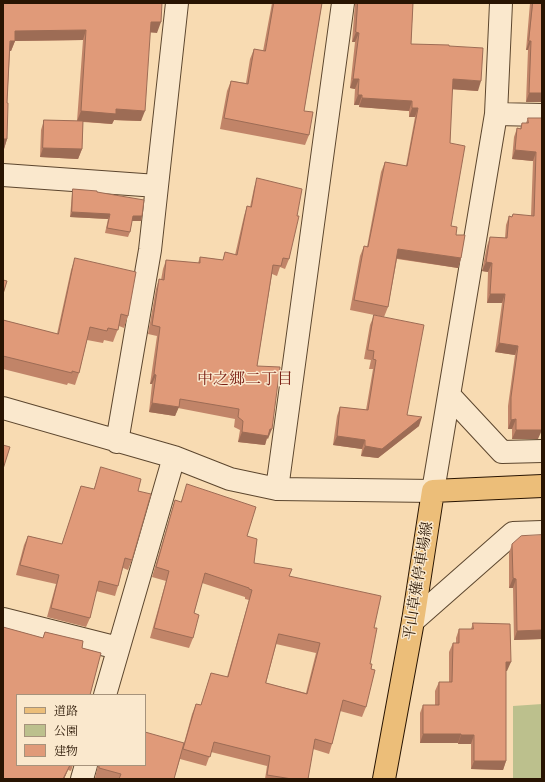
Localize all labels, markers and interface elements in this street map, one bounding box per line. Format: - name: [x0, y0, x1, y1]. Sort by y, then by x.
- district label: 中之郷二丁目: [197, 370, 293, 390]
- street label: 平山草薙停車場線: [401, 520, 437, 642]
- legend: [16, 694, 146, 766]
- text: 道路: [54, 703, 78, 719]
- text: 公園: [54, 723, 78, 739]
- text: 建物: [54, 743, 78, 759]

